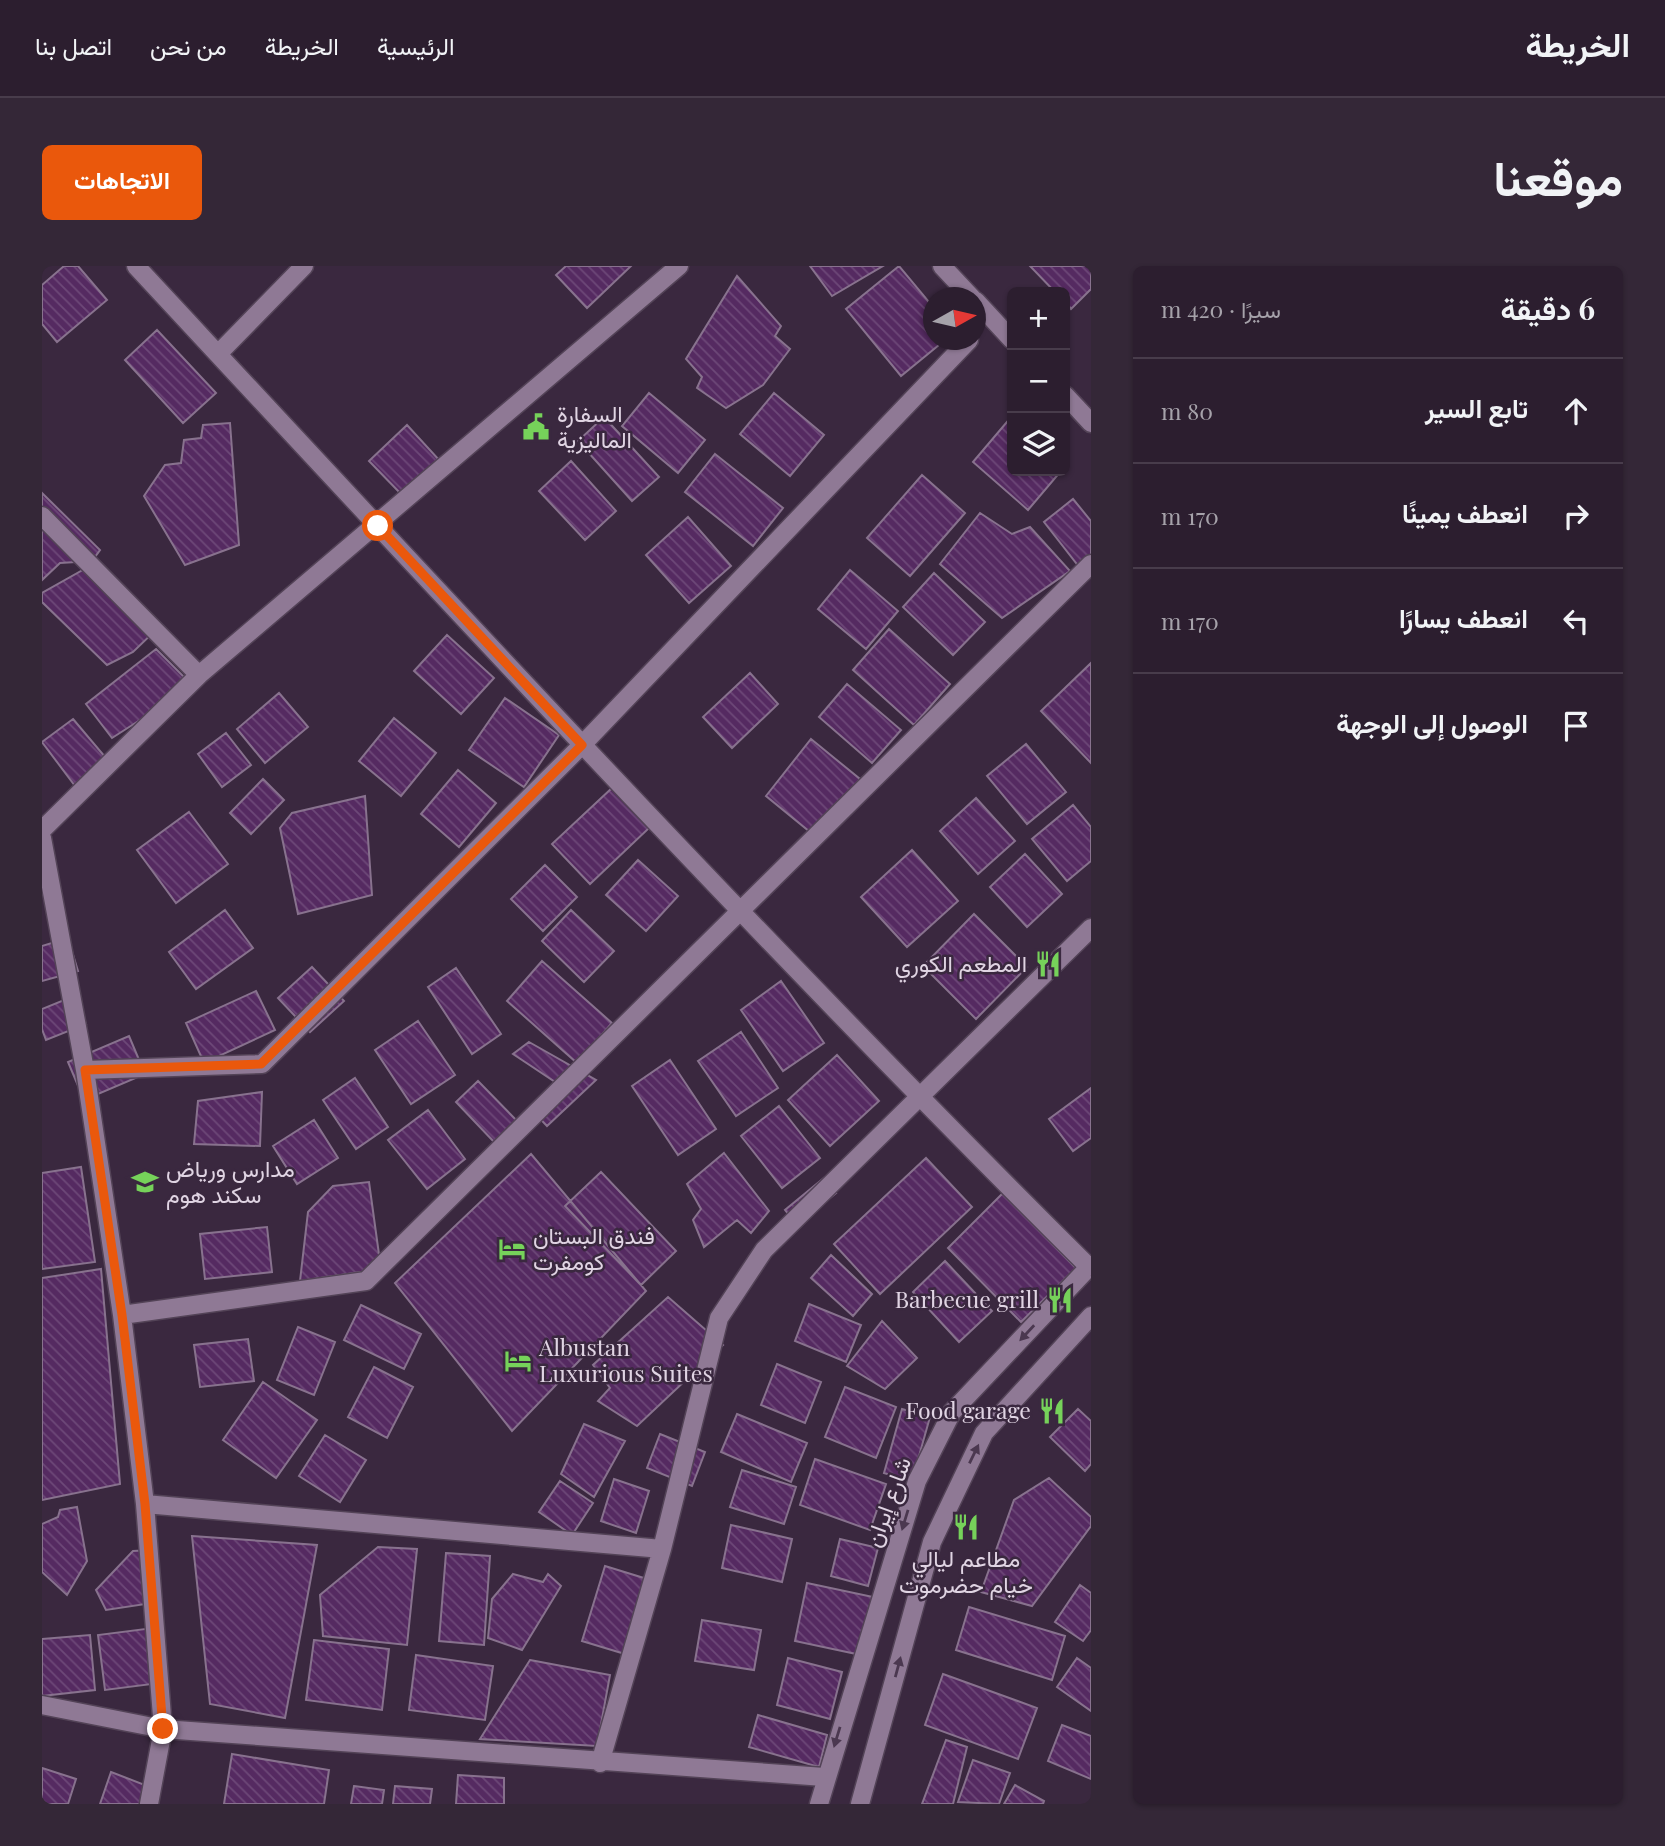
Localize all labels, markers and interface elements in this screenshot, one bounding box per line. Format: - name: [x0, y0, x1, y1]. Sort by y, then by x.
- text: الخريطة: [1526, 21, 1630, 65]
- text: اتصل بنا: [35, 29, 112, 61]
- text: من نحن: [150, 29, 227, 61]
- text: الخريطة: [265, 29, 339, 61]
- text: الرئيسية: [377, 29, 454, 61]
- text: موقعنا: [1493, 143, 1623, 208]
- button: الاتجاهات: [42, 145, 202, 220]
- north arrow: [923, 287, 986, 350]
- map controls: [1007, 287, 1070, 476]
- button: +: [1007, 287, 1070, 350]
- text: 6 دقيقة: [1500, 288, 1595, 328]
- text: سيرًا · 420 m: [1161, 293, 1281, 324]
- button: −: [1007, 350, 1070, 413]
- text: تابع السير: [1425, 390, 1528, 425]
- icon: ahead: [1557, 392, 1595, 430]
- text: 80 m: [1161, 395, 1213, 426]
- place label: السفارة الماليزية: [557, 397, 632, 455]
- public building icon: السفارة الماليزية: [521, 412, 551, 442]
- button: layers: [1007, 413, 1070, 476]
- text: انعطف يمينًا: [1402, 495, 1528, 530]
- icon: right: [1557, 497, 1595, 535]
- text: 170 m: [1161, 500, 1219, 531]
- route start: [362, 510, 393, 541]
- text: انعطف يسارًا: [1399, 600, 1528, 635]
- icon: left: [1557, 602, 1595, 640]
- text: 170 m: [1161, 605, 1219, 636]
- text: الوصول إلى الوجهة: [1336, 705, 1528, 740]
- icon: arrive: [1557, 707, 1595, 745]
- place label: المطعم الكوري: [895, 947, 1027, 983]
- restaurant icon: المطعم الكوري: [1033, 949, 1063, 979]
- place label: مدارس ورياض سكند هوم: [166, 1152, 295, 1210]
- school or university icon: مدارس ورياض سكند هوم: [130, 1167, 160, 1197]
- place label: فندق البستان كومفرت: [533, 1219, 655, 1277]
- hotel icon: فندق البستان كومفرت: [497, 1234, 527, 1264]
- place label: Barbecue grill: [895, 1283, 1039, 1314]
- restaurant icon: Barbecue grill: [1045, 1285, 1075, 1315]
- one-way arrow: [1020, 1324, 1036, 1341]
- place label: Albustan Luxurious Suites: [538, 1331, 713, 1388]
- hotel icon: Albustan Luxurious Suites: [503, 1346, 533, 1376]
- place label: Food garage: [906, 1394, 1031, 1425]
- restaurant icon: Food garage: [1037, 1396, 1067, 1426]
- one-way arrow: [969, 1444, 980, 1464]
- street label: شارع إيران: [856, 1452, 919, 1551]
- one-way arrow: [899, 1510, 910, 1531]
- restaurant icon: مطاعم ليالي خيام حضرموت: [951, 1512, 981, 1542]
- place label: مطاعم ليالي خيام حضرموت: [899, 1542, 1033, 1600]
- one-way arrow: [893, 1656, 903, 1677]
- route end: [147, 1713, 178, 1744]
- one-way arrow: [831, 1727, 842, 1748]

